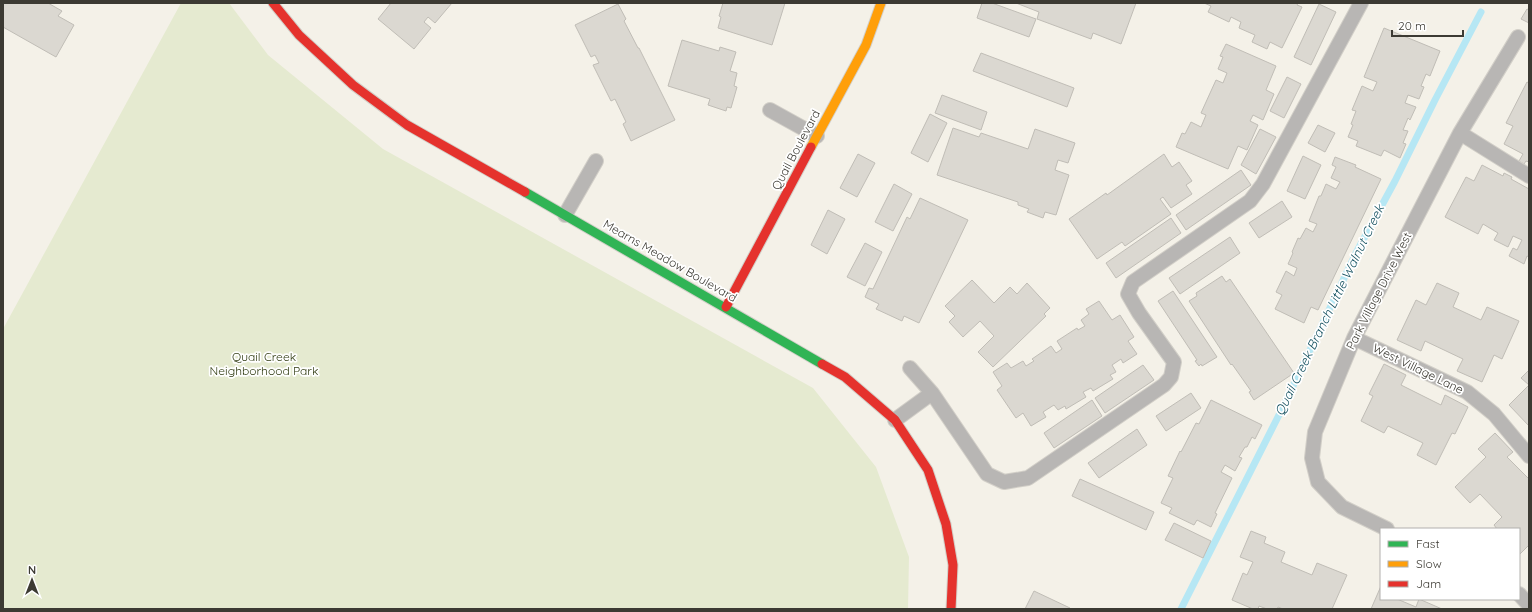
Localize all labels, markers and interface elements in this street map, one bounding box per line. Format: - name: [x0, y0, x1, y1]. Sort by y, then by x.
- scale bar: [1392, 12, 1463, 38]
- text: 20 m: [1398, 18, 1426, 33]
- street label: Quail Boulevard: [768, 107, 823, 192]
- water label: Quail Creek Branch Little Walnut Creek: [1271, 201, 1388, 418]
- street label: Mearns Meadow Boulevard: [601, 216, 740, 305]
- street label: Park Village Drive West: [1343, 230, 1415, 352]
- street label: West Village Lane: [1370, 340, 1466, 397]
- park label: Quail Creek Neighborhood Park: [210, 349, 318, 378]
- legend: [1380, 528, 1520, 600]
- text: Fast: [1416, 536, 1440, 551]
- text: Slow: [1416, 556, 1442, 571]
- north arrow: [12, 560, 52, 600]
- text: N: [28, 563, 36, 577]
- text: Jam: [1416, 576, 1441, 591]

